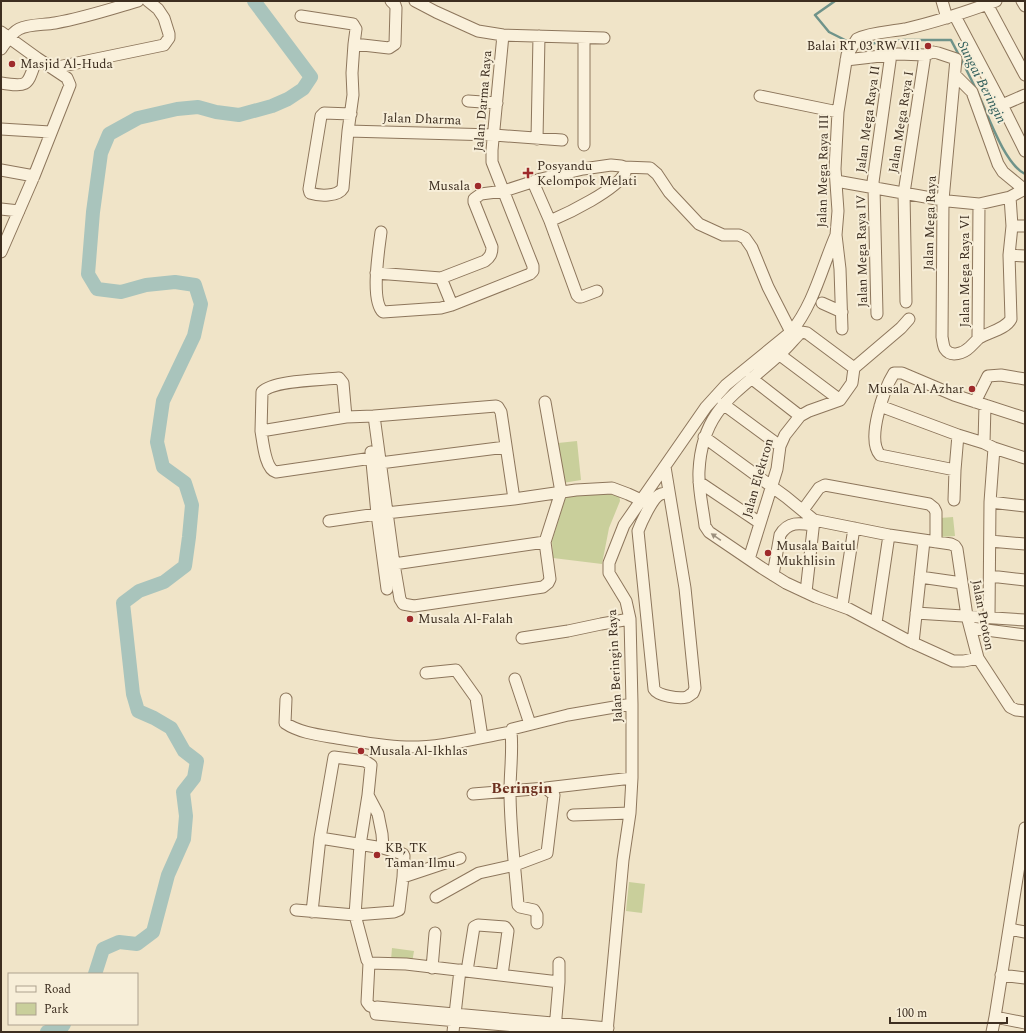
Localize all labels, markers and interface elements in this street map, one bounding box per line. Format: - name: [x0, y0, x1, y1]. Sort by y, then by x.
- place label: Balai RT 03 RW VII: [807, 36, 920, 56]
- water label: Sungai Beringin: [952, 37, 1012, 128]
- marker: Balai RT 03 RW VII: [923, 41, 933, 51]
- street label: Jalan Darma Raya: [469, 49, 497, 153]
- place label: Masjid Al-Huda: [20, 54, 114, 74]
- marker: Masjid Al-Huda: [7, 59, 17, 69]
- street label: Jalan Mega Raya II: [851, 64, 885, 174]
- street label: Jalan Mega Raya I: [883, 69, 919, 175]
- street label: Jalan Dharma: [382, 108, 462, 130]
- street label: Jalan Mega Raya III: [812, 114, 834, 228]
- place label: Posyandu Kelompok Melati: [537, 156, 637, 191]
- marker: Posyandu Kelompok Melati: [522, 167, 534, 179]
- street label: Jalan Mega Raya: [918, 175, 942, 271]
- place label: Musala: [428, 176, 471, 196]
- marker: Musala: [473, 181, 483, 191]
- street label: Jalan Mega Raya IV: [851, 194, 873, 308]
- street label: Jalan Mega Raya VI: [955, 215, 975, 327]
- place label: Musala Al Azhar: [868, 379, 964, 399]
- marker: Musala Al Azhar: [967, 384, 977, 394]
- street label: Jalan Elektron: [737, 435, 779, 520]
- one-way arrow: [711, 533, 722, 541]
- place label: Musala Baitul Mukhlisin: [776, 536, 856, 571]
- marker: Musala Baitul Mukhlisin: [763, 548, 773, 558]
- street label: Jalan Proton: [966, 578, 1000, 652]
- street label: Jalan Beringin Raya: [602, 608, 628, 723]
- place label: Musala Al-Falah: [418, 609, 514, 629]
- marker: Musala Al-Falah: [405, 614, 415, 624]
- place label: Musala Al-Ikhlas: [369, 741, 468, 761]
- marker: Musala Al-Ikhlas: [356, 746, 366, 756]
- district label: Beringin: [491, 777, 553, 800]
- place label: KB, TK Taman Ilmu: [385, 838, 455, 873]
- marker: KB, TK Taman Ilmu: [372, 850, 382, 860]
- legend: [8, 973, 138, 1025]
- text: Road: [44, 980, 71, 999]
- scale bar: [890, 999, 1007, 1025]
- text: Park: [44, 1000, 69, 1019]
- text: 100 m: [896, 1004, 927, 1023]

